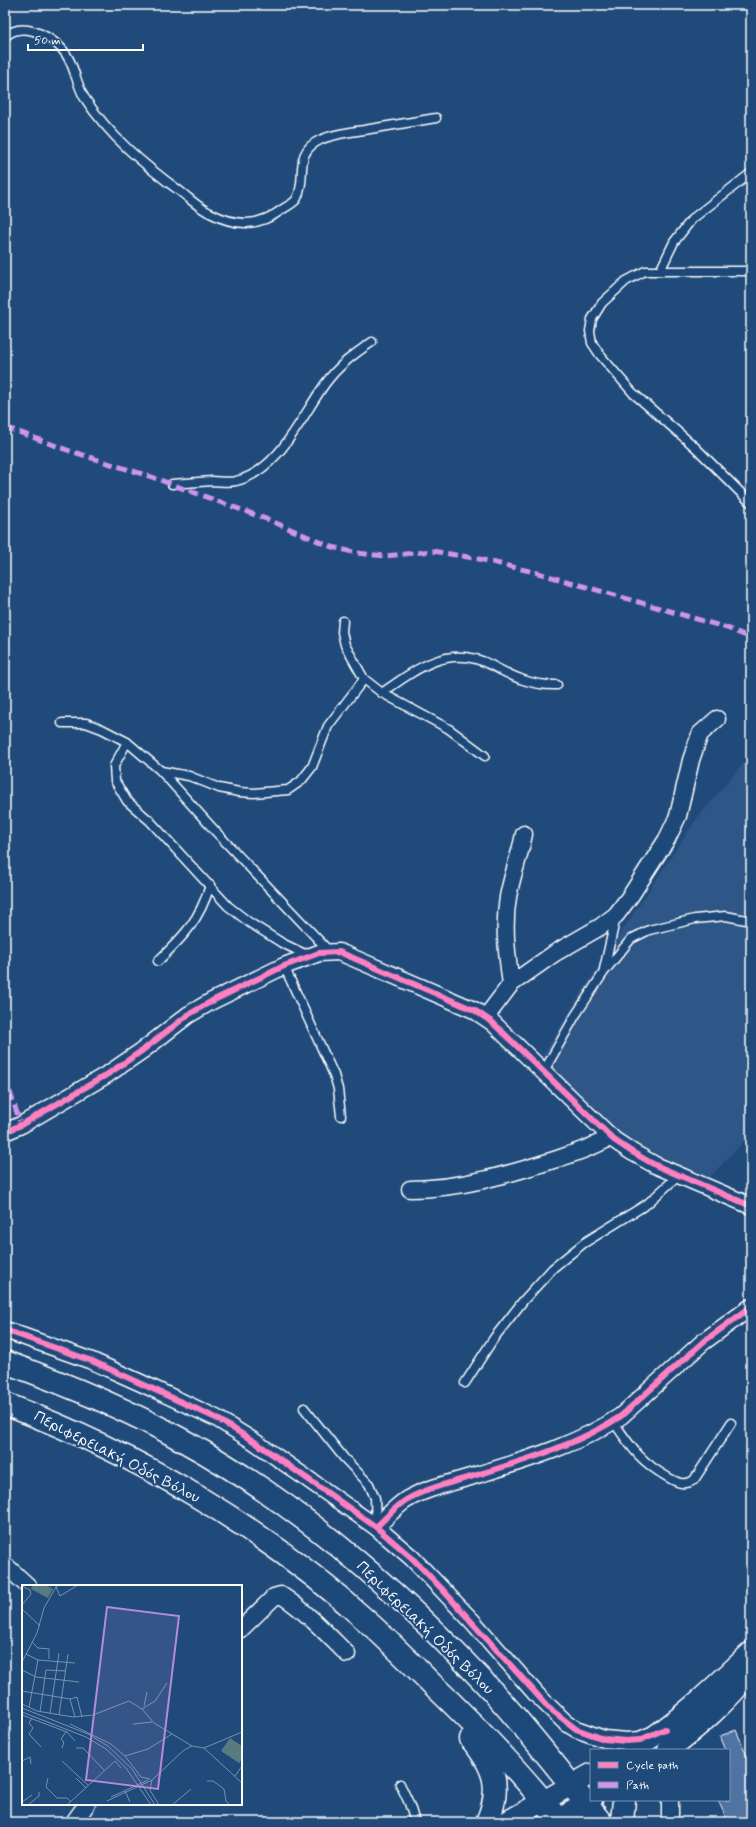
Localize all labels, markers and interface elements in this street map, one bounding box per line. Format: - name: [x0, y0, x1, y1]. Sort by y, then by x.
- scale bar: [28, 26, 143, 52]
- text: 50 m: [34, 33, 61, 49]
- street label: Περιφερειακή Οδός Βόλου: [30, 1406, 204, 1508]
- street label: Περιφερειακή Οδός Βόλου: [352, 1557, 498, 1699]
- inset map: [22, 1585, 242, 1805]
- legend: [590, 1749, 730, 1801]
- text: Cycle path: [626, 1758, 678, 1774]
- text: Path: [626, 1778, 649, 1794]

